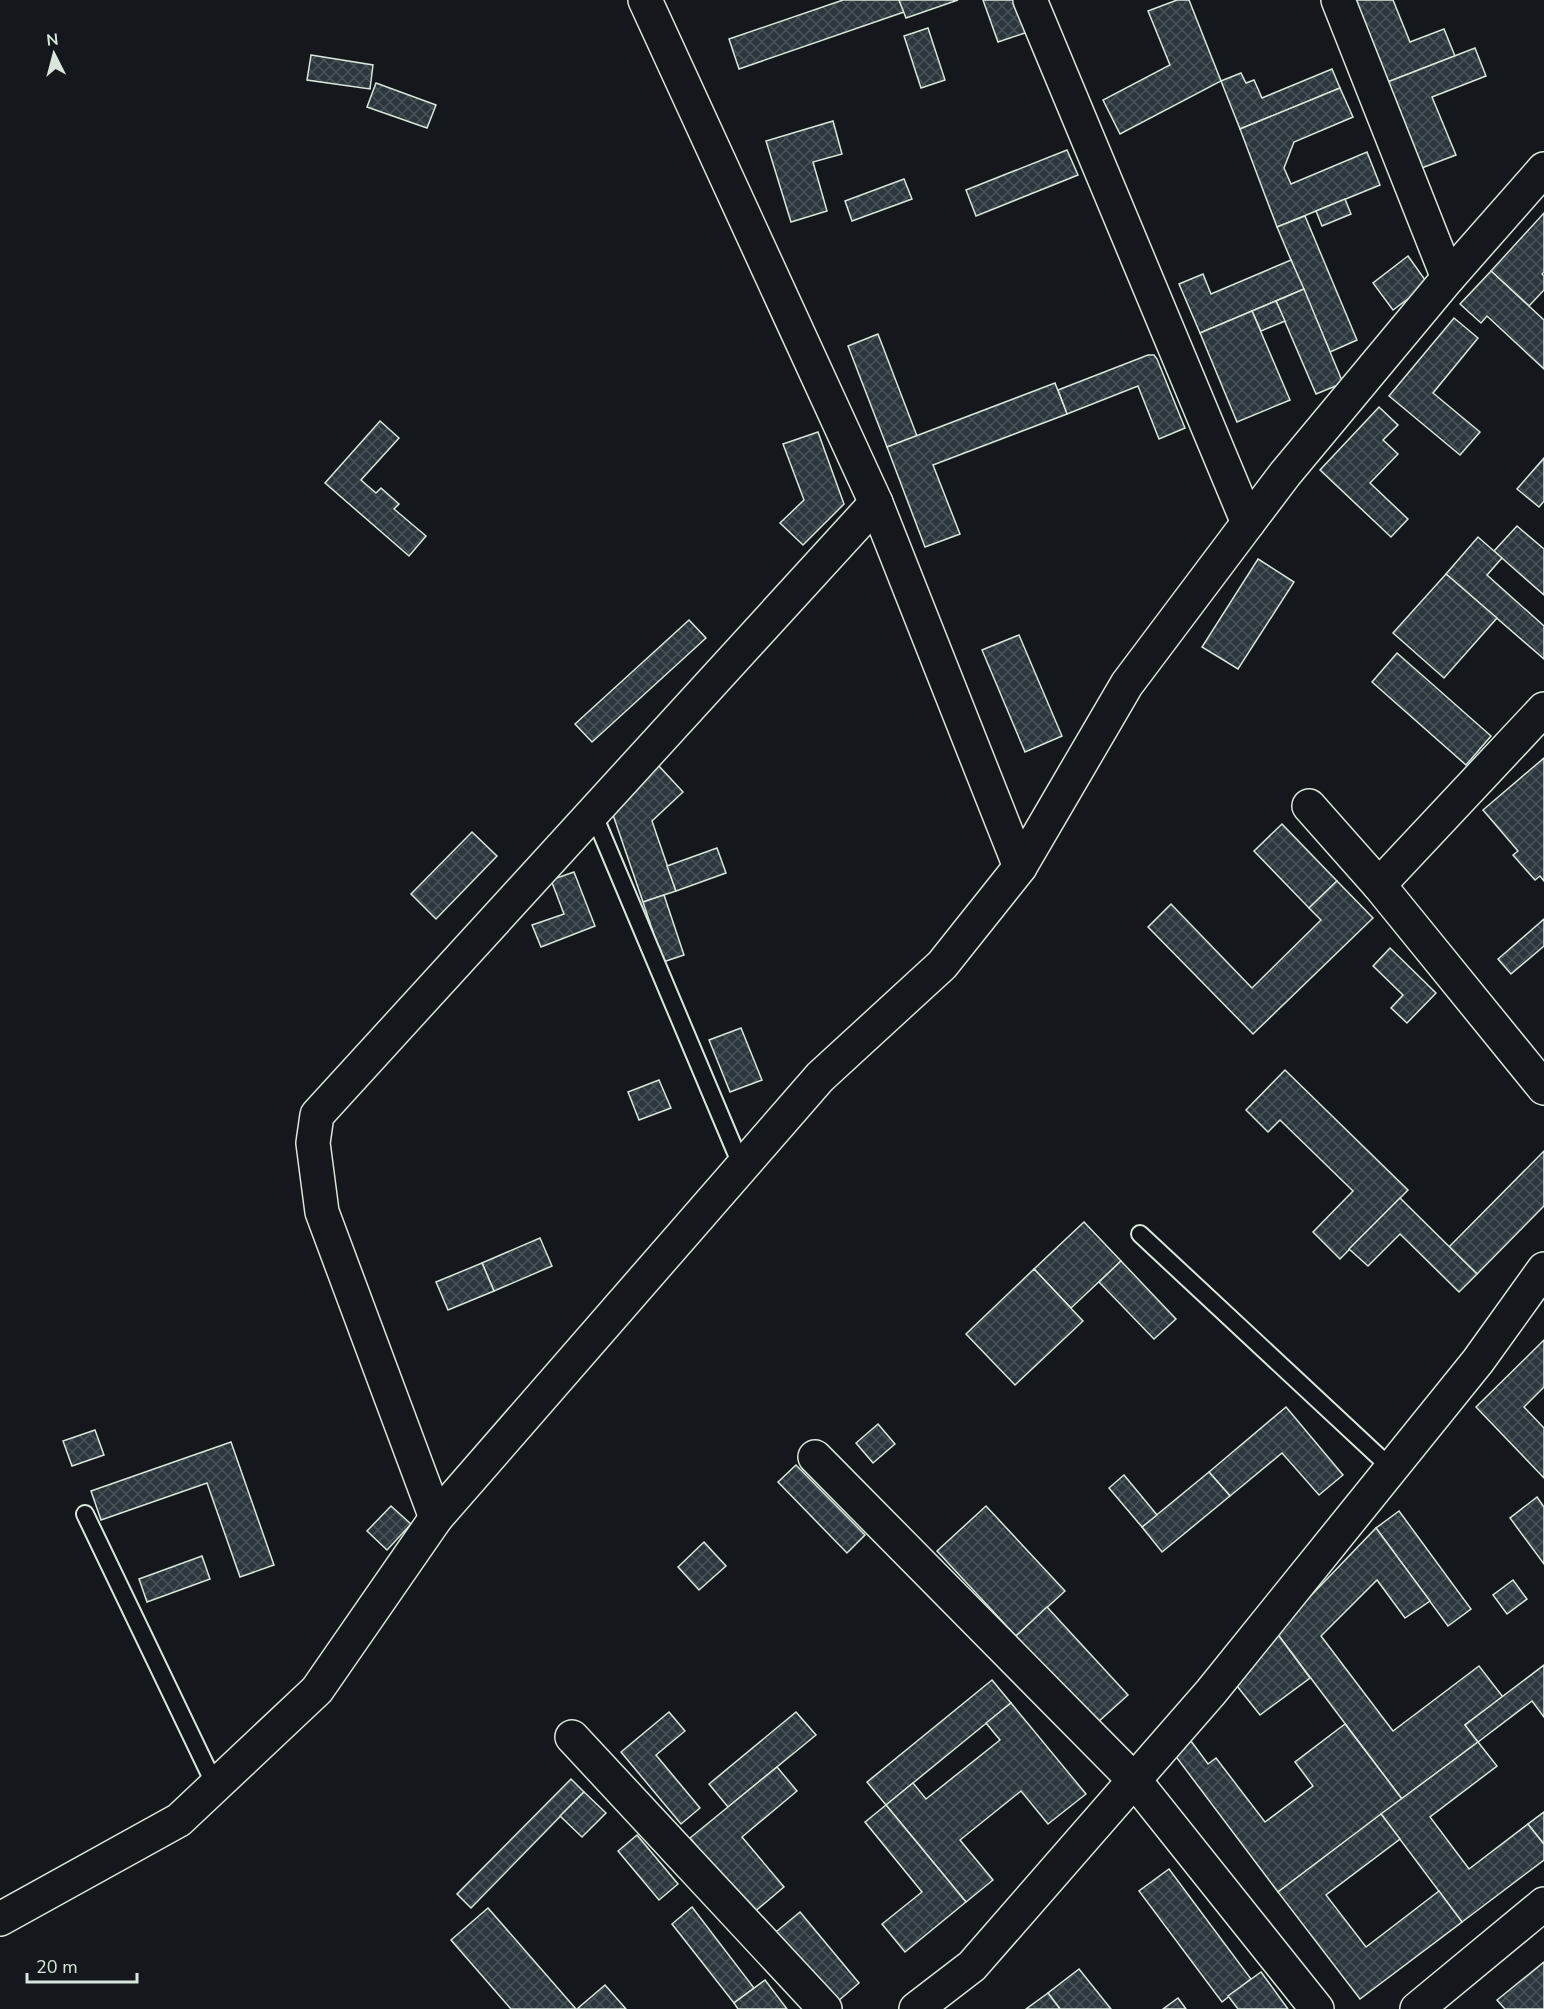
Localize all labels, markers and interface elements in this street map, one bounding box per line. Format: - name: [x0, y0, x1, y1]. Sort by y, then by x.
- north arrow: [24, 24, 84, 84]
- text: N: [45, 29, 60, 52]
- scale bar: [27, 1946, 136, 1984]
- text: 20 m: [36, 1955, 78, 1979]

